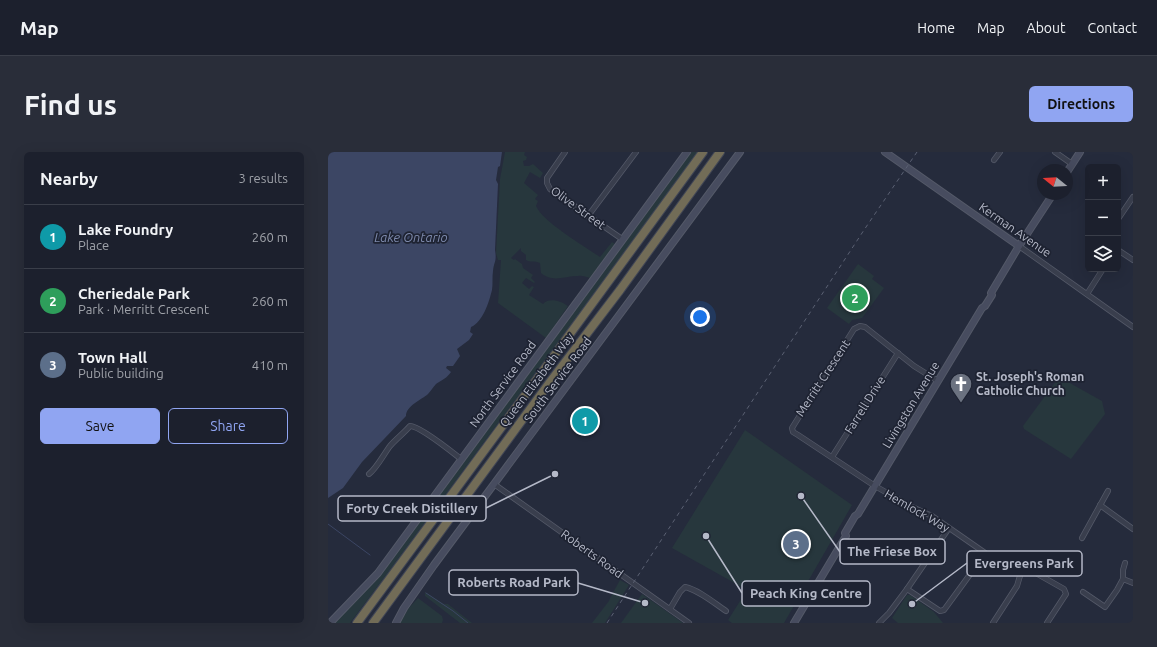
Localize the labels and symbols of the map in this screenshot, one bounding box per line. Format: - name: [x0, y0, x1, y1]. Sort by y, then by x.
- north arrow: [1037, 164, 1073, 200]
- street label: Olive Street: [549, 184, 608, 232]
- street label: Kerman Avenue: [977, 200, 1054, 259]
- water label: Lake Ontario: [374, 230, 448, 244]
- pin: 2: [842, 283, 868, 313]
- your location: [690, 307, 710, 327]
- street label: Queen Elizabeth Way: [497, 330, 576, 429]
- street label: South Service Road: [521, 334, 594, 425]
- street label: Merritt Crescent: [793, 337, 852, 418]
- street label: North Service Road: [467, 338, 538, 429]
- street label: Livingston Avenue: [880, 359, 942, 450]
- place label: St. Joseph's Roman Catholic Church: [976, 370, 1084, 397]
- church icon: St. Joseph's Roman Catholic Church: [948, 371, 974, 404]
- street label: Farrell Drive: [842, 374, 887, 436]
- pin: 1: [572, 406, 598, 436]
- street label: Hemlock Way: [883, 487, 952, 534]
- callout: Forty Creek Distillery: [338, 496, 486, 521]
- text: Forty Creek Distillery: [346, 501, 478, 515]
- street label: Roberts Road: [559, 527, 626, 580]
- pin: 3: [783, 529, 809, 559]
- callout: The Friese Box: [840, 539, 945, 564]
- text: The Friese Box: [847, 544, 937, 558]
- callout: Evergreens Park: [967, 551, 1082, 576]
- text: Evergreens Park: [974, 556, 1075, 570]
- callout: Roberts Road Park: [449, 570, 578, 595]
- text: Roberts Road Park: [457, 575, 571, 589]
- callout: Peach King Centre: [742, 581, 870, 606]
- text: Peach King Centre: [750, 586, 862, 600]

